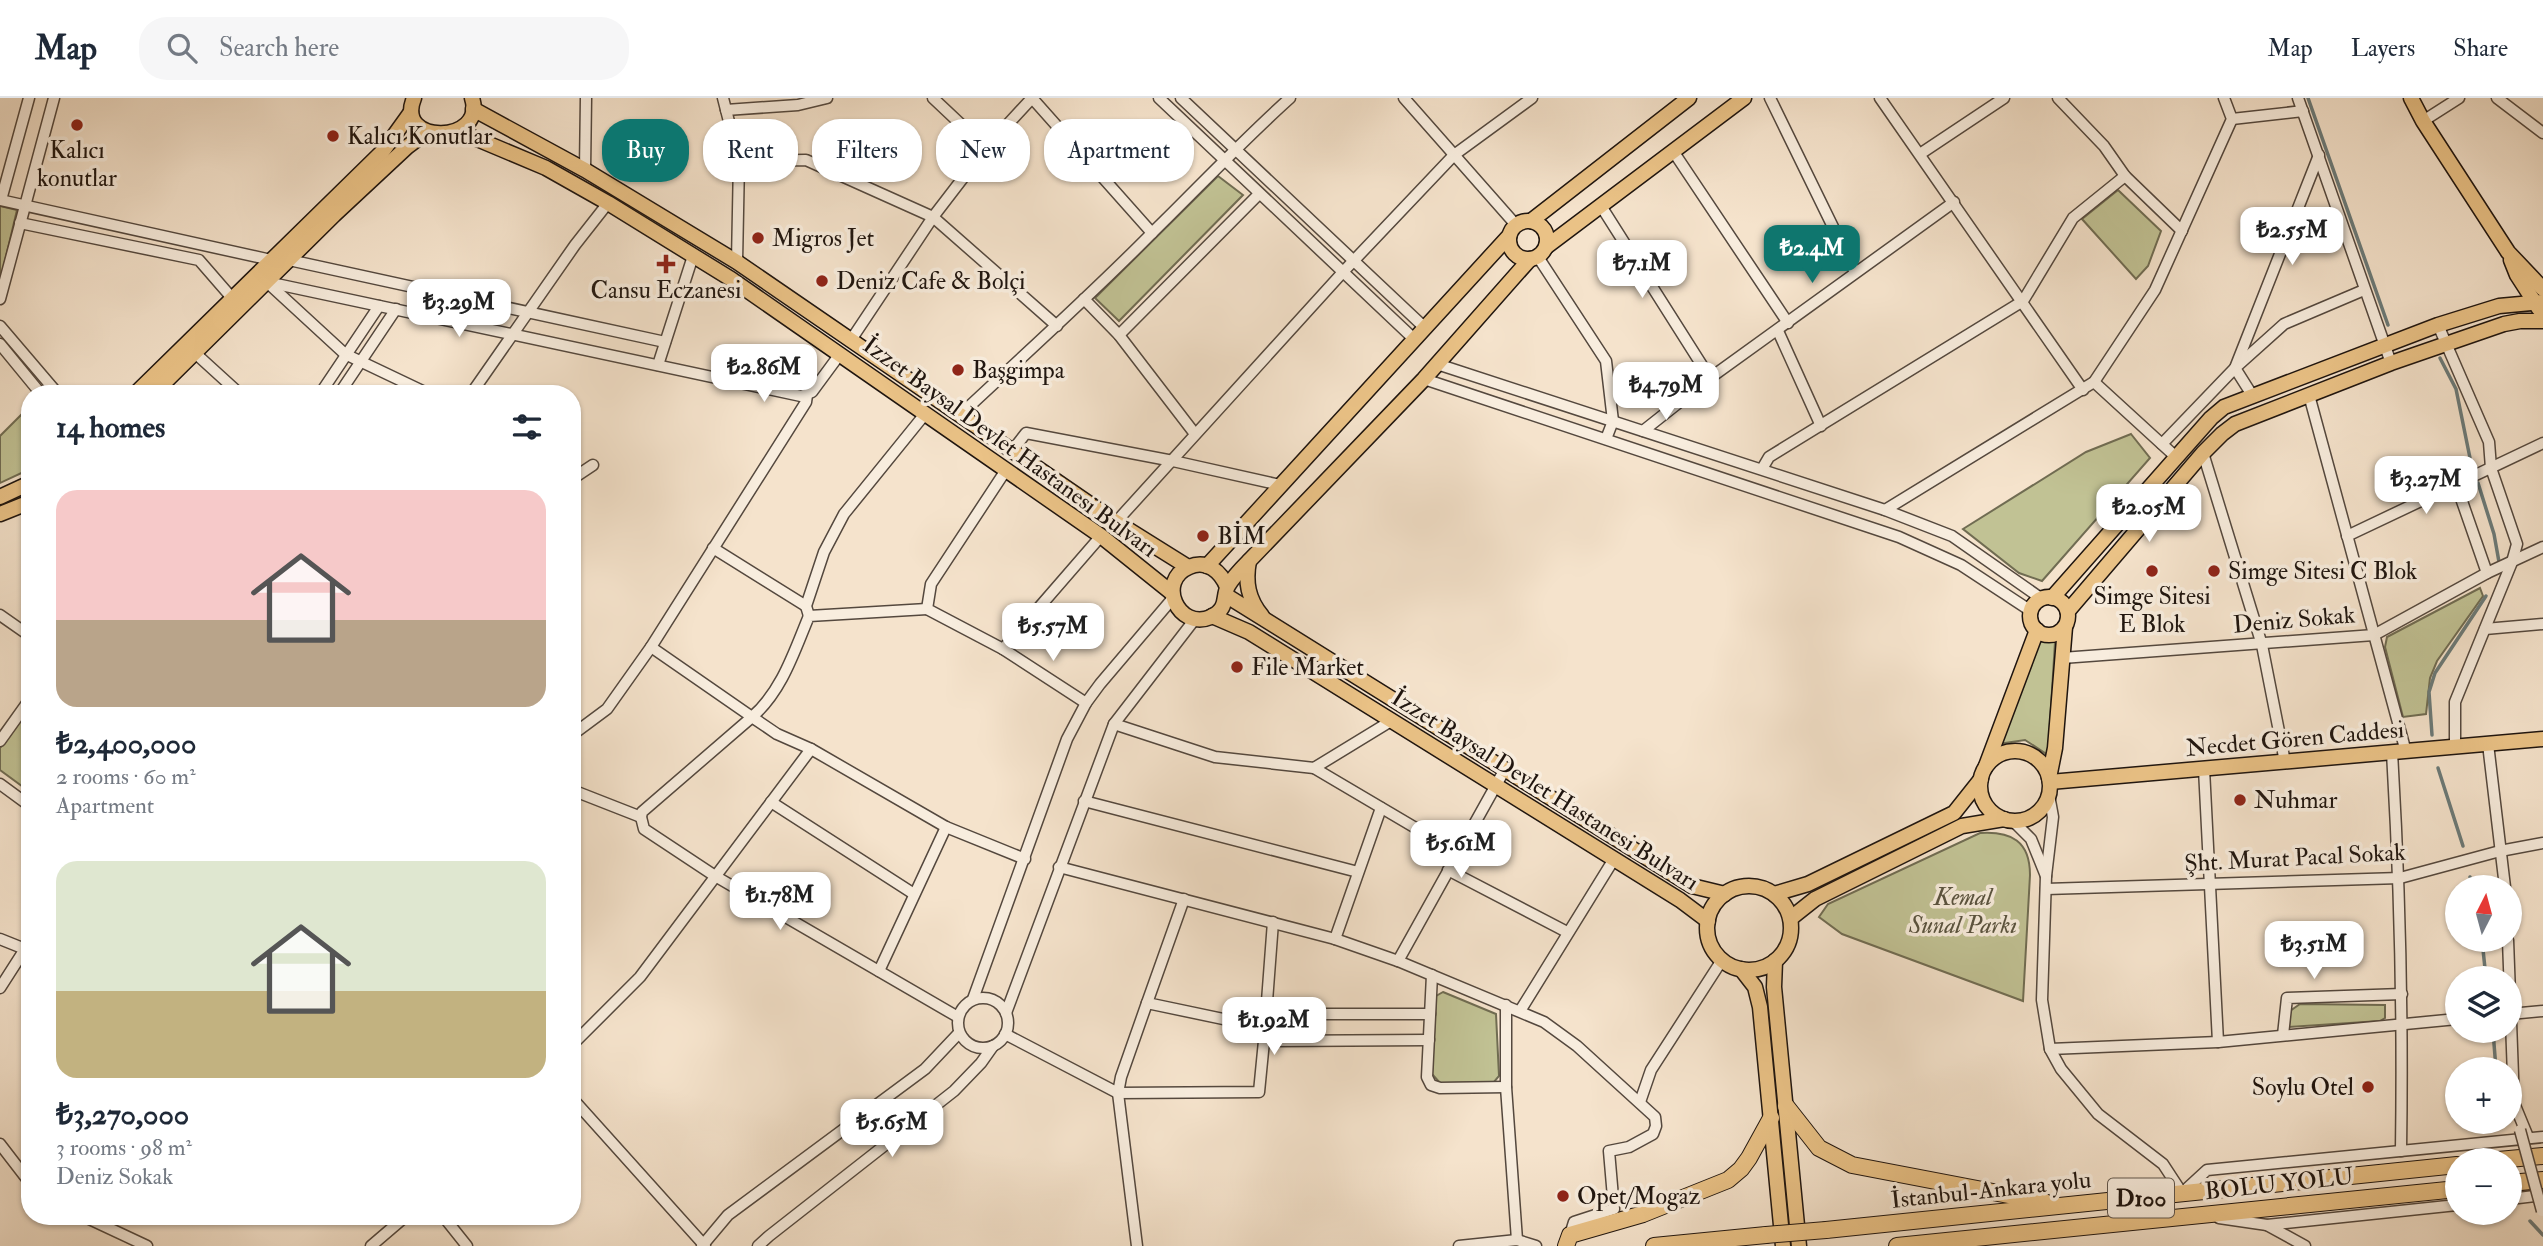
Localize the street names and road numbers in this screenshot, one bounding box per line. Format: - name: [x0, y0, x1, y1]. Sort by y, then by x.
- street label: İzzet Baysal Devlet Hastanesi Bulvarı: [857, 329, 1164, 564]
- street label: Deniz Sokak: [2232, 599, 2357, 641]
- street label: İzzet Baysal Devlet Hastanesi Bulvarı: [1385, 681, 1705, 898]
- street label: Necdet Gören Caddesi: [2185, 714, 2405, 764]
- street label: Şht. Murat Pacal Sokak: [2183, 837, 2407, 879]
- street label: BOLU YOLU: [2203, 1161, 2355, 1207]
- street label: İstanbul-Ankara yolu: [1889, 1163, 2093, 1216]
- road number: D100: [2108, 1178, 2174, 1218]

